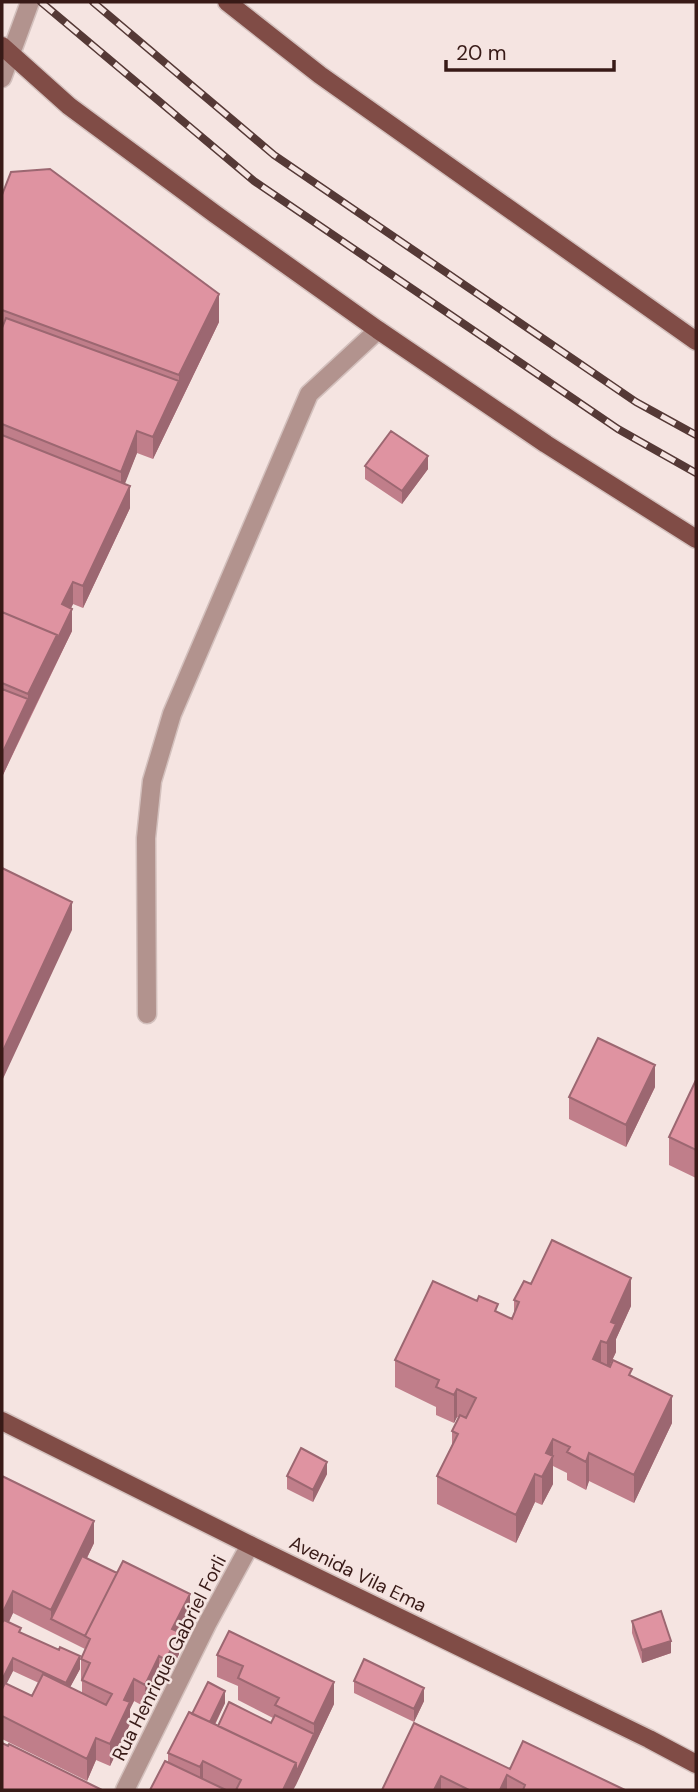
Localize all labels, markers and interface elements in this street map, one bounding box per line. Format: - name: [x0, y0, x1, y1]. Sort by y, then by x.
- scale bar: [446, 28, 614, 72]
- text: 20 m: [456, 39, 507, 67]
- street label: Avenida Vila Ema: [285, 1530, 431, 1618]
- street label: Rua Henrique Gabriel Forli: [106, 1551, 232, 1765]

